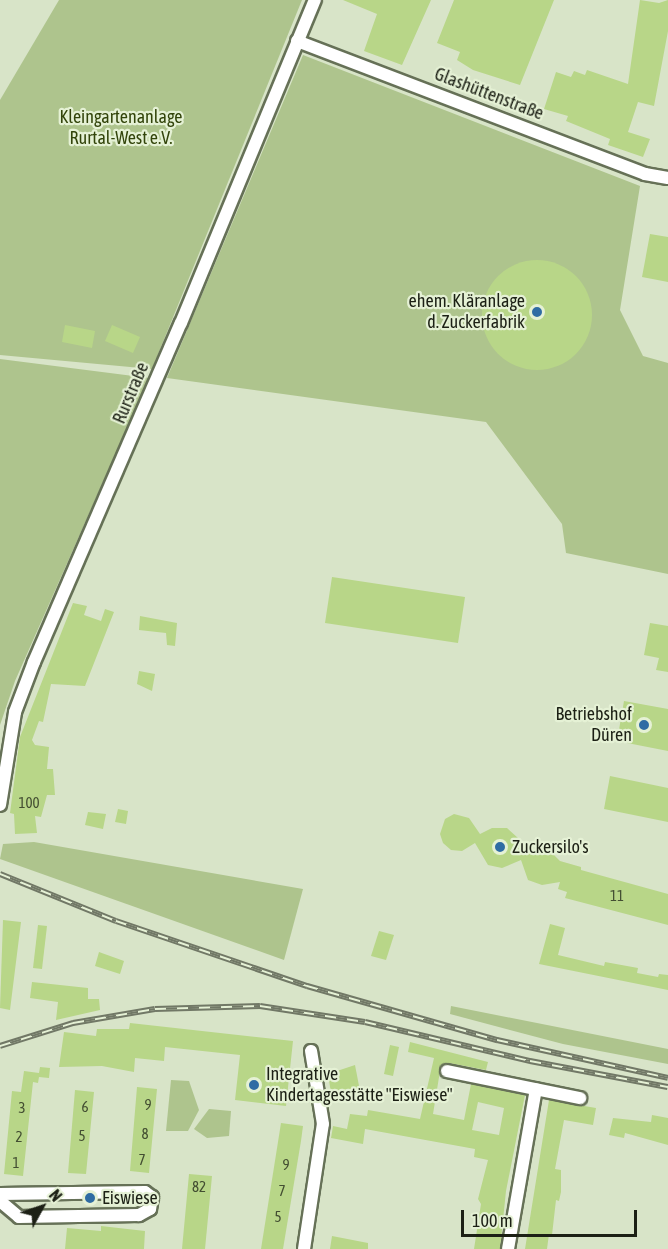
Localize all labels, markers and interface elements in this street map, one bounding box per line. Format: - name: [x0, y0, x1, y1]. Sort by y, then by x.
- street label: Glashüttenstraße: [431, 63, 547, 125]
- park label: Kleingartenanlage Rurtal-West e.V.: [59, 107, 183, 150]
- place label: ehem. Kläranlage d. Zuckerfabrik: [409, 291, 525, 334]
- marker: ehem. Kläranlage d. Zuckerfabrik: [530, 305, 544, 319]
- street label: Rurstraße: [108, 359, 154, 427]
- place label: Betriebshof Düren: [555, 704, 632, 746]
- marker: Betriebshof Düren: [637, 718, 651, 732]
- house number: 100: [18, 794, 40, 812]
- place label: Zuckersilo's: [512, 836, 589, 858]
- marker: Zuckersilo's: [493, 840, 507, 854]
- house number: 11: [610, 887, 624, 905]
- place label: Integrative Kindertagesstätte "Eiswiese": [266, 1064, 453, 1106]
- marker: Integrative Kindertagesstätte "Eiswiese": [247, 1078, 261, 1092]
- house number: 9: [144, 1096, 152, 1114]
- house number: 6: [81, 1098, 89, 1116]
- house number: 3: [18, 1099, 26, 1117]
- house number: 8: [141, 1125, 149, 1143]
- house number: 5: [78, 1127, 86, 1145]
- house number: 2: [15, 1128, 23, 1146]
- house number: 7: [138, 1151, 146, 1169]
- house number: 1: [12, 1154, 20, 1172]
- house number: 9: [282, 1156, 290, 1174]
- north arrow: [12, 1177, 72, 1237]
- house number: 82: [192, 1178, 206, 1196]
- house number: 7: [278, 1182, 286, 1200]
- text: N: [46, 1186, 66, 1205]
- place label: Eiswiese: [102, 1187, 158, 1209]
- marker: Eiswiese: [83, 1191, 97, 1205]
- scale bar: [464, 1198, 640, 1236]
- house number: 5: [274, 1208, 282, 1226]
- text: 100 m: [472, 1210, 513, 1231]

